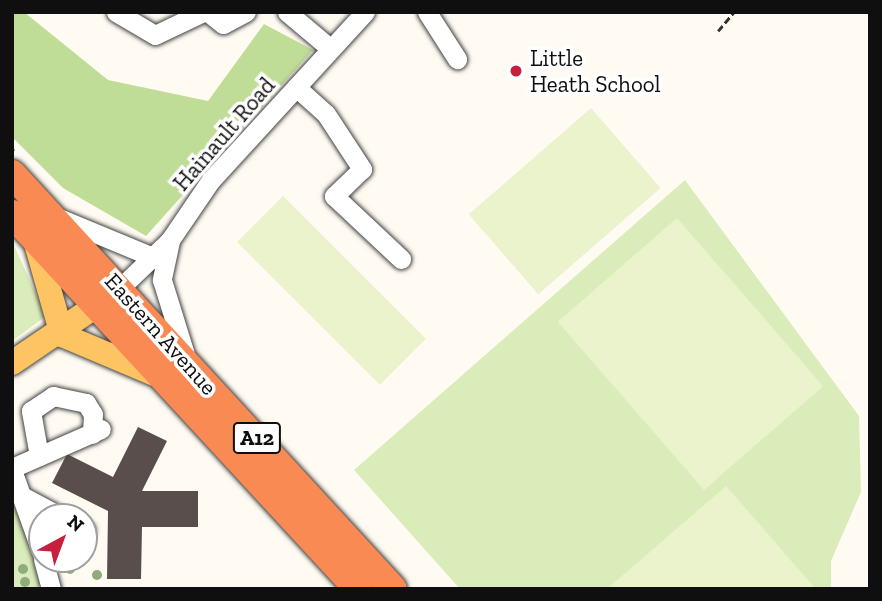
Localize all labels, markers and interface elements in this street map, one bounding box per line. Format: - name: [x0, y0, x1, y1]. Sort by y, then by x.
- place label: Little Heath School: [530, 44, 661, 98]
- marker: Little Heath School: [508, 63, 524, 79]
- street label: Hainault Road: [167, 72, 281, 196]
- street label: Eastern Avenue: [99, 267, 223, 401]
- road number: A12: [232, 420, 282, 456]
- north arrow: [28, 503, 98, 573]
- text: N: [63, 510, 89, 537]

